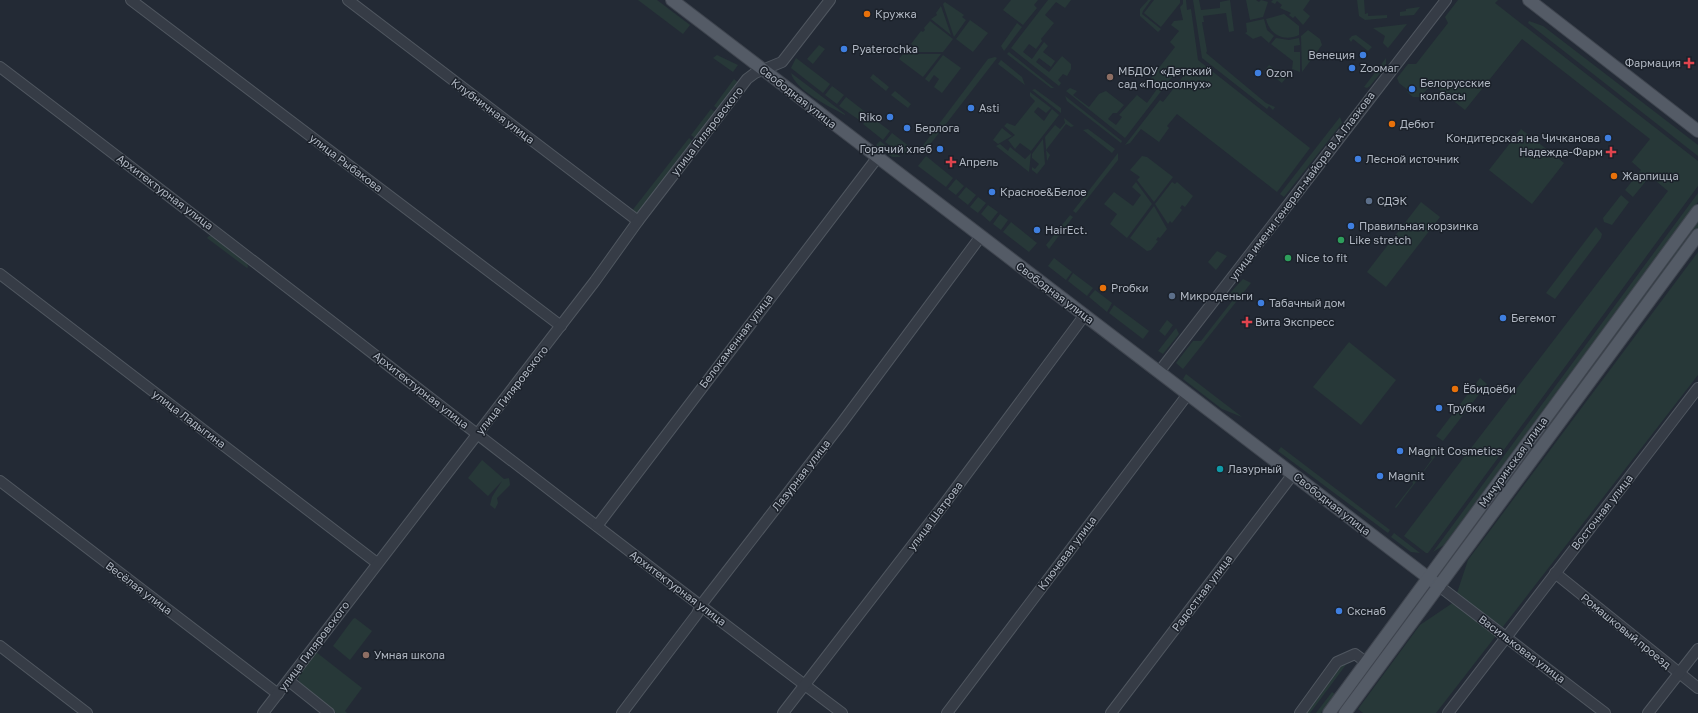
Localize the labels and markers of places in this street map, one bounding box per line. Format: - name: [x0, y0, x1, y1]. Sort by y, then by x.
- place label: Кружка: [875, 7, 917, 20]
- marker: Кружка: [862, 9, 872, 19]
- place label: Pyaterochka: [852, 42, 918, 55]
- marker: Pyaterochka: [839, 44, 849, 54]
- place label: Венеция: [1308, 48, 1355, 61]
- marker: Венеция: [1358, 50, 1368, 60]
- place label: Фармация: [1625, 56, 1681, 69]
- marker: Фармация: [1684, 58, 1694, 68]
- place label: Zooмаг: [1360, 61, 1399, 74]
- marker: Zooмаг: [1347, 63, 1357, 73]
- place label: МБДОУ «Детский сад «Подсолнух»: [1118, 64, 1212, 90]
- place label: Ozon: [1266, 66, 1293, 79]
- marker: Ozon: [1253, 68, 1263, 78]
- marker: МБДОУ «Детский сад «Подсолнух»: [1105, 72, 1115, 82]
- place label: Белорусские колбасы: [1420, 76, 1491, 102]
- marker: Белорусские колбасы: [1407, 84, 1417, 94]
- place label: Asti: [979, 101, 1000, 114]
- marker: Asti: [966, 103, 976, 113]
- place label: Riko: [859, 110, 882, 123]
- marker: Riko: [885, 112, 895, 122]
- place label: Дебют: [1400, 117, 1435, 130]
- marker: Дебют: [1387, 119, 1397, 129]
- place label: Берлога: [915, 121, 959, 134]
- marker: Берлога: [902, 123, 912, 133]
- place label: Кондитерская на Чичканова: [1446, 131, 1600, 144]
- marker: Кондитерская на Чичканова: [1603, 133, 1613, 143]
- place label: Горячий хлеб: [860, 142, 932, 155]
- marker: Горячий хлеб: [935, 144, 945, 154]
- place label: Надежда-Фарм: [1519, 145, 1603, 158]
- marker: Надежда-Фарм: [1606, 147, 1616, 157]
- place label: Лесной источник: [1366, 152, 1460, 165]
- marker: Лесной источник: [1353, 154, 1363, 164]
- place label: Апрель: [959, 155, 998, 168]
- marker: Апрель: [946, 157, 956, 167]
- place label: Жарпицца: [1622, 169, 1679, 182]
- marker: Жарпицца: [1609, 171, 1619, 181]
- place label: Красное&Белое: [1000, 185, 1087, 198]
- marker: Красное&Белое: [987, 187, 997, 197]
- place label: СДЭК: [1377, 194, 1408, 207]
- marker: СДЭК: [1364, 196, 1374, 206]
- place label: Правильная корзинка: [1359, 219, 1478, 232]
- marker: Правильная корзинка: [1346, 221, 1356, 231]
- place label: HairEct.: [1045, 223, 1087, 236]
- marker: HairEct.: [1032, 225, 1042, 235]
- place label: Like stretch: [1349, 233, 1411, 246]
- marker: Like stretch: [1336, 235, 1346, 245]
- place label: Nice to fit: [1296, 251, 1348, 264]
- marker: Nice to fit: [1283, 253, 1293, 263]
- place label: Proбки: [1111, 281, 1149, 294]
- marker: Proбки: [1098, 283, 1108, 293]
- place label: Микроденьги: [1180, 289, 1253, 302]
- marker: Микроденьги: [1167, 291, 1177, 301]
- place label: Табачный дом: [1269, 296, 1345, 309]
- marker: Табачный дом: [1256, 298, 1266, 308]
- place label: Бегемот: [1511, 311, 1556, 324]
- marker: Бегемот: [1498, 313, 1508, 323]
- place label: Вита Экспресс: [1255, 315, 1335, 328]
- marker: Вита Экспресс: [1242, 317, 1252, 327]
- place label: Ёбидоёби: [1463, 382, 1516, 395]
- marker: Ёбидоёби: [1450, 384, 1460, 394]
- place label: Трубки: [1447, 401, 1485, 414]
- marker: Трубки: [1434, 403, 1444, 413]
- place label: Magnit Cosmetics: [1408, 444, 1503, 457]
- marker: Magnit Cosmetics: [1395, 446, 1405, 456]
- place label: Лазурный: [1228, 462, 1282, 475]
- marker: Лазурный: [1215, 464, 1225, 474]
- place label: Magnit: [1388, 469, 1425, 482]
- marker: Magnit: [1375, 471, 1385, 481]
- place label: Скснаб: [1347, 604, 1387, 617]
- marker: Скснаб: [1334, 606, 1344, 616]
- place label: Умная школа: [374, 648, 445, 661]
- marker: Умная школа: [361, 650, 371, 660]

